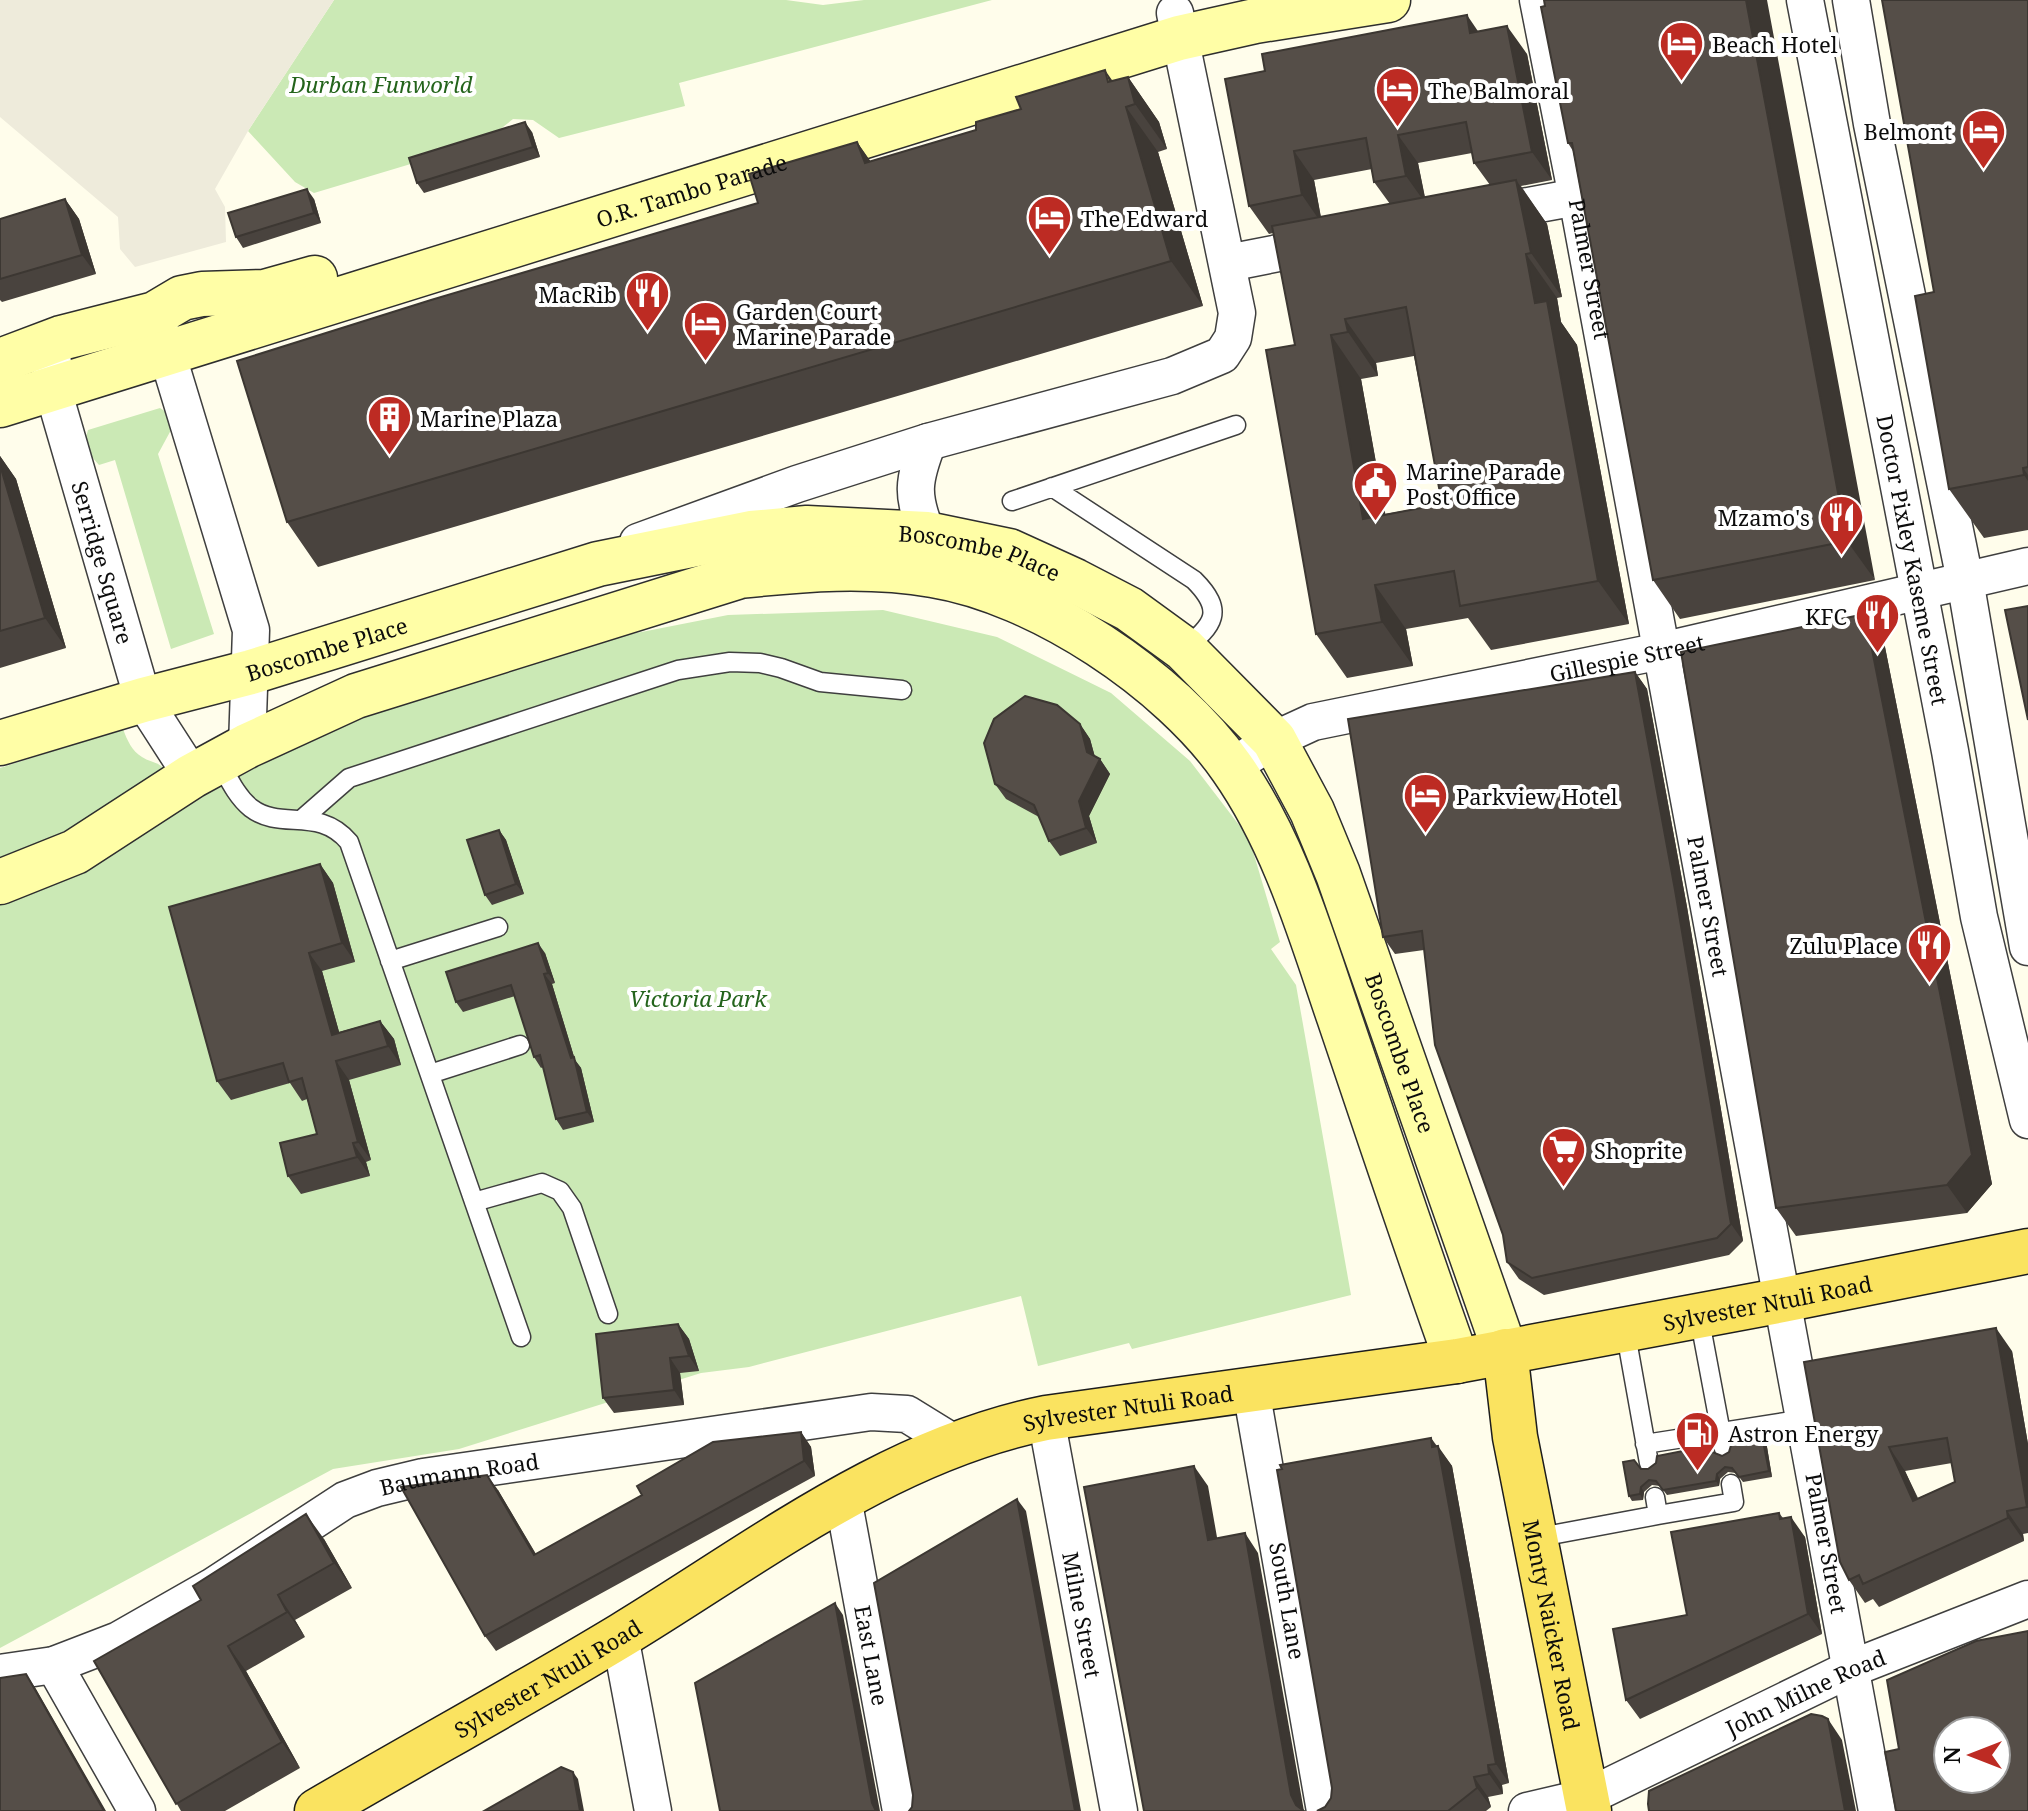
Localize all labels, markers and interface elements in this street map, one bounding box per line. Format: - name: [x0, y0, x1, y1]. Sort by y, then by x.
- hotel icon: Beach Hotel: [1657, 20, 1705, 83]
- place label: Beach Hotel: [1712, 29, 1838, 59]
- hotel icon: The Balmoral: [1373, 66, 1421, 129]
- park label: Durban Funworld: [288, 69, 473, 99]
- place label: The Balmoral: [1428, 75, 1569, 105]
- hotel icon: Belmont: [1959, 107, 2007, 170]
- place label: Belmont: [1864, 116, 1952, 146]
- street label: O.R. Tambo Parade: [592, 146, 790, 234]
- hotel icon: The Edward: [1026, 194, 1074, 257]
- street label: Palmer Street: [1563, 196, 1618, 342]
- place label: The Edward: [1081, 203, 1209, 233]
- restaurant icon: MacRib: [624, 270, 672, 333]
- place label: MacRib: [538, 279, 617, 309]
- place label: Garden Court Marine Parade: [736, 296, 891, 351]
- hotel icon: Garden Court Marine Parade: [681, 300, 729, 363]
- building icon: Marine Plaza: [365, 394, 413, 457]
- place label: Marine Plaza: [420, 403, 558, 433]
- street label: Doctor Pixley Kaseme Street: [1870, 412, 1956, 708]
- place label: Marine Parade Post Office: [1406, 456, 1561, 511]
- public building icon: Marine Parade Post Office: [1351, 460, 1399, 523]
- street label: Serridge Square: [65, 477, 141, 647]
- restaurant icon: Mzamo's: [1817, 493, 1865, 556]
- place label: Mzamo's: [1717, 502, 1810, 532]
- street label: Boscombe Place: [898, 518, 1065, 588]
- restaurant icon: KFC: [1854, 592, 1902, 655]
- place label: KFC: [1805, 601, 1847, 631]
- street label: Boscombe Place: [242, 609, 411, 688]
- street label: Gillespie Street: [1547, 626, 1707, 688]
- hotel icon: Parkview Hotel: [1401, 772, 1449, 835]
- place label: Parkview Hotel: [1456, 781, 1618, 811]
- street label: Palmer Street: [1681, 833, 1737, 979]
- restaurant icon: Zulu Place: [1905, 921, 1953, 984]
- place label: Zulu Place: [1789, 930, 1898, 960]
- street label: Boscombe Place: [1359, 969, 1442, 1137]
- park label: Victoria Park: [629, 983, 768, 1013]
- supermarket icon: Shoprite: [1539, 1126, 1587, 1189]
- place label: Shoprite: [1594, 1135, 1683, 1165]
- street label: Sylvester Ntuli Road: [1660, 1268, 1875, 1337]
- street label: Sylvester Ntuli Road: [1020, 1377, 1236, 1438]
- fuel station icon: Astron Energy: [1673, 1409, 1721, 1472]
- place label: Astron Energy: [1728, 1418, 1879, 1448]
- street label: Baumann Road: [376, 1445, 541, 1502]
- street label: Palmer Street: [1799, 1470, 1855, 1616]
- street label: Monty Naicker Road: [1517, 1517, 1588, 1733]
- street label: South Lane: [1263, 1540, 1313, 1662]
- street label: Milne Street: [1056, 1549, 1109, 1680]
- street label: East Lane: [848, 1603, 896, 1708]
- street label: Sylvester Ntuli Road: [448, 1612, 647, 1745]
- street label: John Milne Road: [1719, 1641, 1890, 1743]
- north arrow: [1932, 1715, 2012, 1795]
- text: N: [1936, 1746, 1966, 1764]

